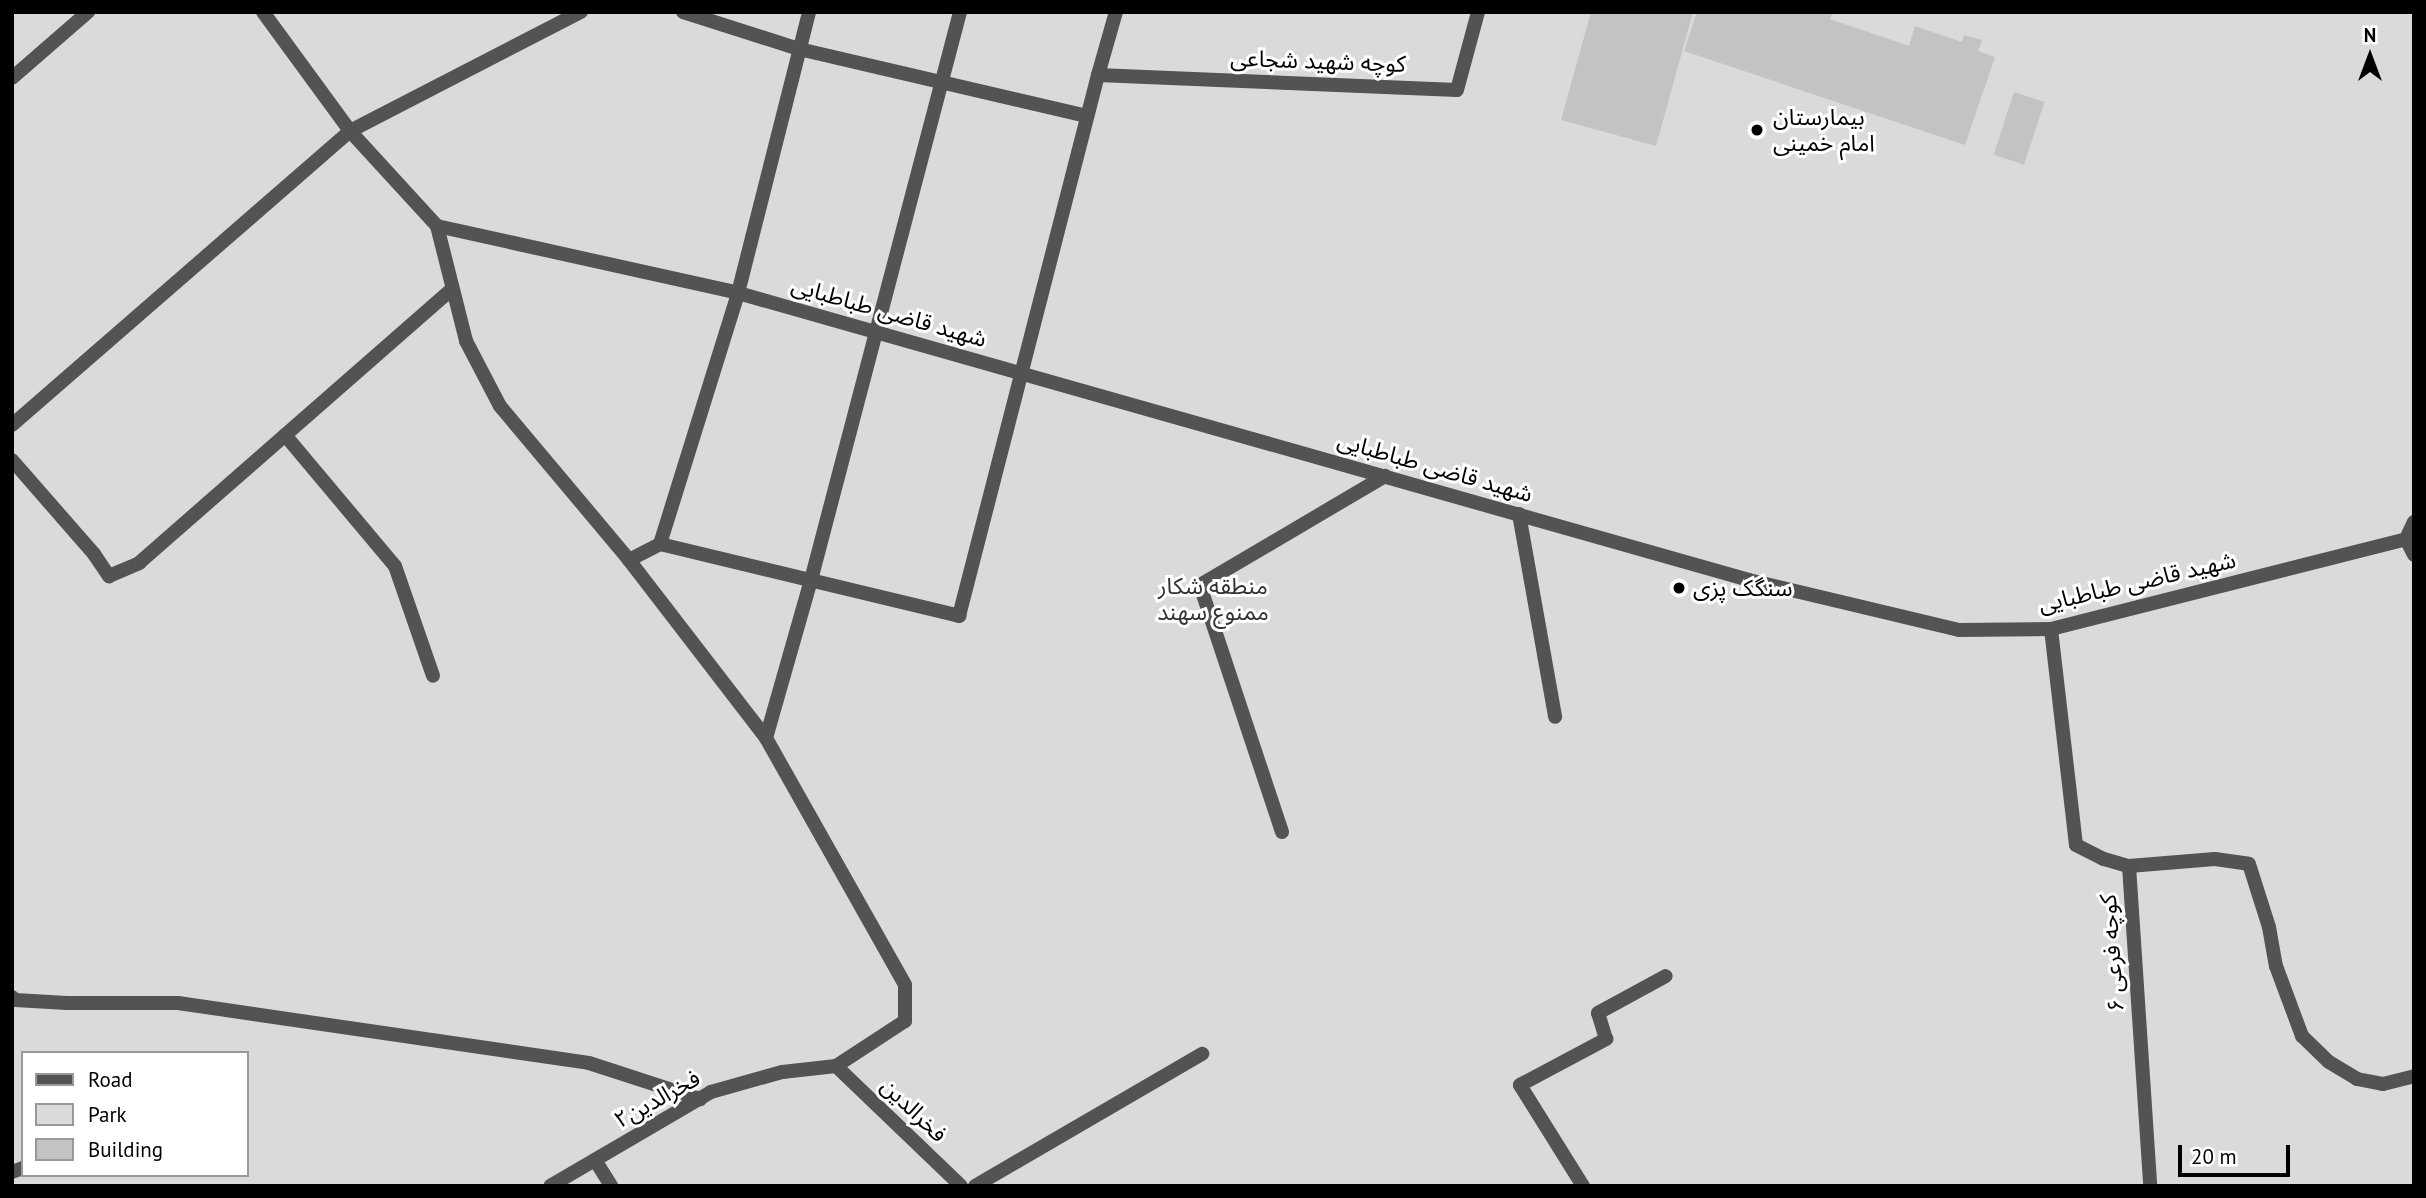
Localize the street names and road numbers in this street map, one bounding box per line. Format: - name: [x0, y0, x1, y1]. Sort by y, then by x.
- street label: کوچه شهید شجاعی: [1230, 44, 1406, 78]
- street label: شهید قاضی طباطبایی: [788, 271, 990, 353]
- street label: شهید قاضی طباطبایی: [1334, 426, 1536, 508]
- street label: شهید قاضی طباطبایی: [2036, 546, 2238, 618]
- street label: کوچه فرعی ۶: [2094, 893, 2130, 1013]
- street label: فخرالدین۲: [609, 1064, 705, 1134]
- street label: فخرالدین: [875, 1072, 953, 1148]

